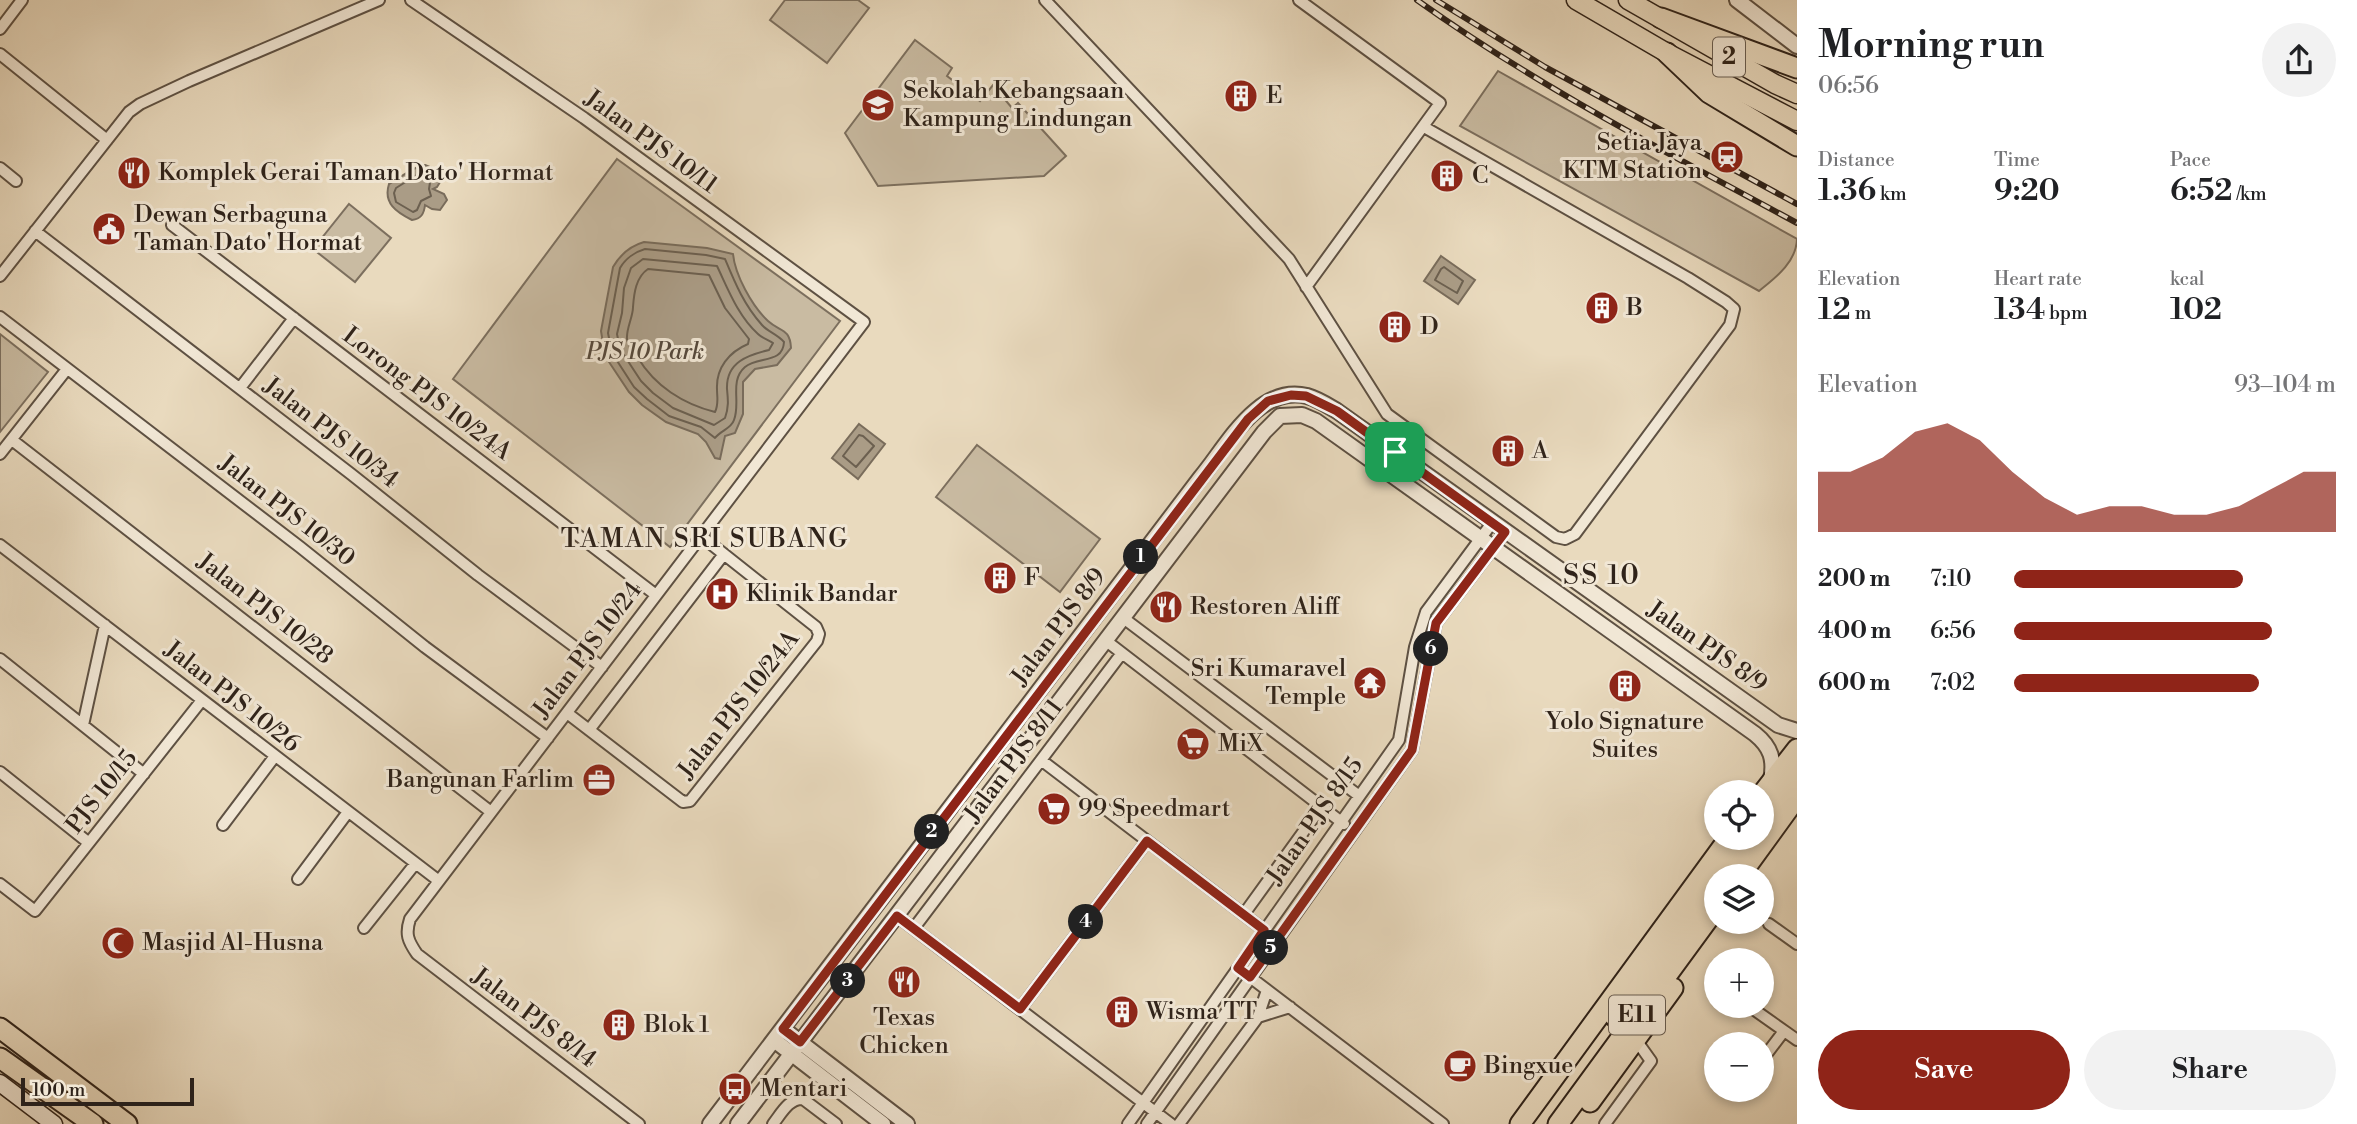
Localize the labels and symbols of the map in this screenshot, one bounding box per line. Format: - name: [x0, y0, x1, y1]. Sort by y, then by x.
- road number: 2: [1713, 38, 1745, 76]
- place label: Sekolah Kebangsaan Kampung Lindungan: [903, 76, 1132, 134]
- building icon: E: [1222, 77, 1260, 115]
- place label: E: [1266, 81, 1283, 111]
- street label: Jalan PJS 10/11: [578, 83, 724, 201]
- school or university icon: Sekolah Kebangsaan Kampung Lindungan: [859, 86, 897, 124]
- place label: Setia Jaya KTM Station: [1563, 128, 1703, 186]
- station icon: Setia Jaya KTM Station: [1708, 138, 1746, 176]
- restaurant icon: Komplek Gerai Taman Dato' Hormat: [115, 154, 153, 192]
- building icon: C: [1428, 157, 1466, 195]
- place label: Komplek Gerai Taman Dato' Hormat: [158, 158, 554, 188]
- place label: C: [1472, 161, 1489, 191]
- place label: Dewan Serbaguna Taman Dato' Hormat: [134, 200, 363, 258]
- public building icon: Dewan Serbaguna Taman Dato' Hormat: [90, 210, 128, 248]
- building icon: B: [1583, 289, 1621, 327]
- place label: B: [1625, 293, 1643, 323]
- building icon: D: [1376, 308, 1414, 346]
- place label: D: [1420, 312, 1439, 342]
- street label: Lorong PJS 10/24A: [336, 321, 518, 468]
- park label: PJS 10 Park: [585, 337, 704, 367]
- street label: Jalan PJS 10/34: [257, 370, 405, 495]
- pin: [1365, 422, 1425, 482]
- building icon: A: [1489, 432, 1527, 470]
- place label: A: [1531, 436, 1549, 466]
- street label: Jalan PJS 10/30: [212, 448, 361, 574]
- district label: TAMAN SRI SUBANG: [561, 523, 849, 555]
- pin: 1: [1124, 540, 1158, 574]
- street label: Jalan PJS 10/28: [190, 546, 339, 671]
- district label: SS 10: [1563, 558, 1641, 593]
- building icon: F: [981, 559, 1019, 597]
- street label: Jalan PJS 8/9: [1004, 562, 1113, 692]
- place label: F: [1024, 563, 1040, 593]
- hospital icon: Klinik Bandar: [703, 575, 741, 613]
- street label: Jalan PJS 10/24: [526, 576, 649, 725]
- place label: Klinik Bandar: [746, 579, 898, 609]
- restaurant icon: Restoren Aliff: [1147, 588, 1185, 626]
- place label: Restoren Aliff: [1190, 592, 1341, 622]
- street label: Jalan PJS 8/9: [1640, 594, 1773, 699]
- street label: Jalan PJS 10/24A: [671, 624, 807, 786]
- pin: 6: [1414, 632, 1448, 666]
- street label: Jalan PJS 10/26: [157, 634, 306, 759]
- place label: Sri Kumaravel Temple: [1191, 654, 1346, 712]
- temple icon: Sri Kumaravel Temple: [1351, 664, 1389, 702]
- building icon: Yolo Signature Suites: [1606, 667, 1644, 705]
- street label: Jalan PJS 8/11: [957, 693, 1070, 829]
- place label: Yolo Signature Suites: [1544, 707, 1704, 765]
- supermarket icon: MiX: [1174, 725, 1212, 763]
- place label: MiX: [1218, 729, 1264, 759]
- street label: PJS 10/15: [60, 744, 144, 840]
- street label: Jalan PJS 8/15: [1260, 752, 1370, 891]
- office icon: Bangunan Farlim: [580, 761, 618, 799]
- place label: Bangunan Farlim: [385, 765, 574, 795]
- supermarket icon: 99 Speedmart: [1035, 790, 1073, 828]
- place label: 99 Speedmart: [1078, 794, 1231, 824]
- pin: 2: [914, 814, 950, 850]
- pin: 4: [1068, 904, 1104, 940]
- mosque icon: Masjid Al-Husna: [99, 924, 137, 962]
- place label: Masjid Al-Husna: [142, 928, 324, 958]
- pin: 5: [1254, 930, 1288, 965]
- street label: Jalan PJS 8/14: [465, 961, 602, 1075]
- restaurant icon: Texas Chicken: [885, 963, 923, 1001]
- pin: 3: [830, 964, 866, 998]
- building icon: Wisma TT: [1103, 993, 1141, 1031]
- road number: E11: [1609, 996, 1665, 1034]
- place label: Wisma TT: [1145, 997, 1257, 1027]
- place label: Texas Chicken: [859, 1003, 949, 1061]
- building icon: Blok 1: [600, 1006, 638, 1044]
- place label: Blok 1: [643, 1010, 710, 1040]
- cafe icon: Bingxue: [1441, 1047, 1479, 1085]
- place label: Bingxue: [1483, 1051, 1573, 1081]
- bus stop icon: Mentari: [716, 1070, 754, 1108]
- place label: Mentari: [760, 1074, 848, 1104]
- scale bar: [21, 1075, 194, 1107]

